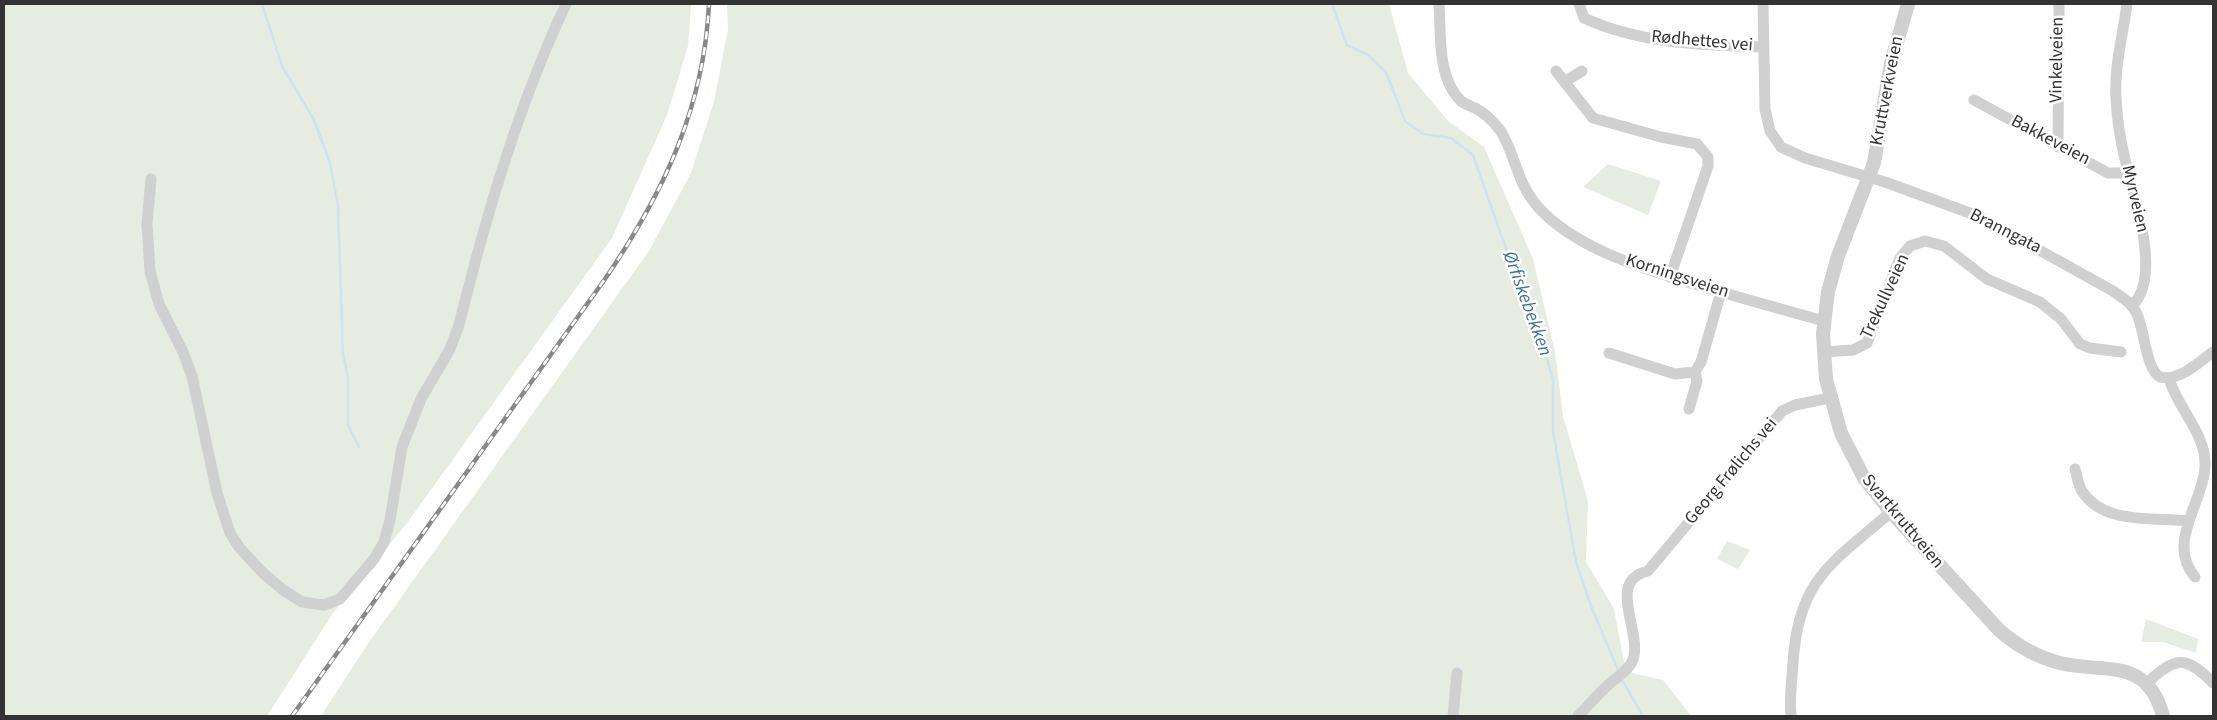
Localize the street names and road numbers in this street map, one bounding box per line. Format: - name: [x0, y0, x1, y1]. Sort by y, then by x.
- street label: Vinkelveien: [2046, 17, 2070, 103]
- street label: Rødhettes vei: [1650, 27, 1754, 57]
- street label: Kruttverkveien: [1867, 34, 1909, 148]
- street label: Bakkeveien: [2007, 111, 2093, 171]
- street label: Myrveien: [2116, 163, 2152, 235]
- street label: Branngata: [1966, 205, 2044, 259]
- street label: Korningsveien: [1623, 250, 1731, 304]
- street label: Trekullveien: [1857, 251, 1915, 343]
- street label: Georg Frølichs vei: [1681, 414, 1783, 530]
- street label: Svartkruttveien: [1856, 471, 1948, 573]

